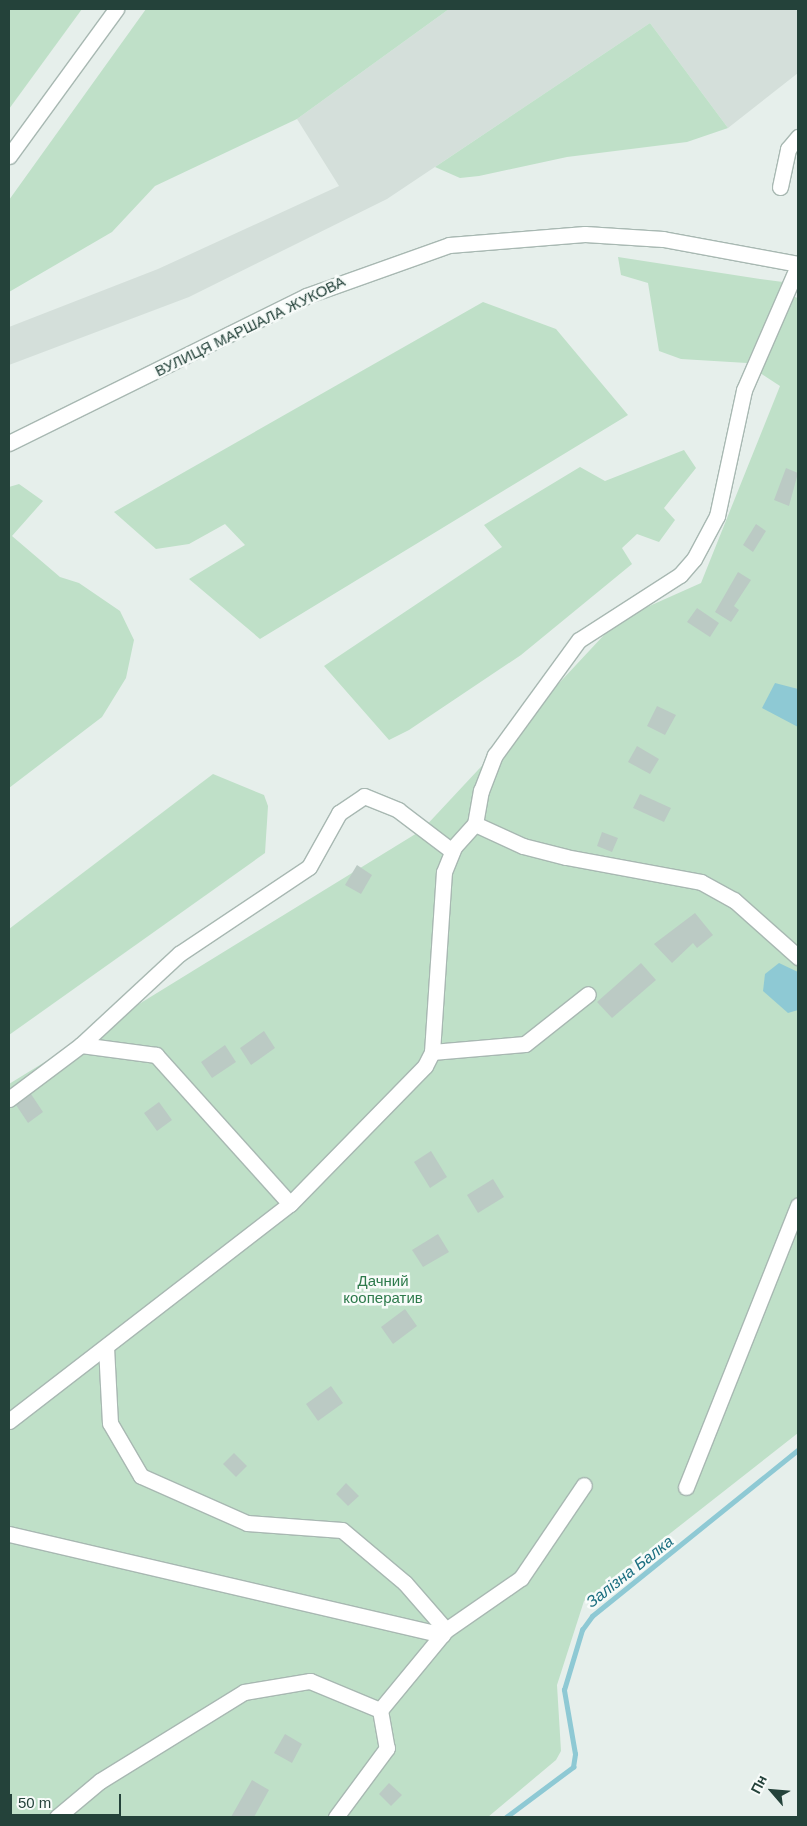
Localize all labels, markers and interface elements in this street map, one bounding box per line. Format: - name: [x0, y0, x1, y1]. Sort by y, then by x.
- street label: ВУЛИЦЯ МАРШАЛА ЖУКОВА: [152, 272, 348, 380]
- park label: Дачний кооператив: [343, 1271, 423, 1306]
- water label: Залізна Балка: [583, 1532, 677, 1612]
- north arrow: [747, 1766, 797, 1816]
- text: Пн: [747, 1772, 770, 1796]
- scale bar: [12, 1784, 124, 1816]
- text: 50 m: [18, 1794, 51, 1811]

